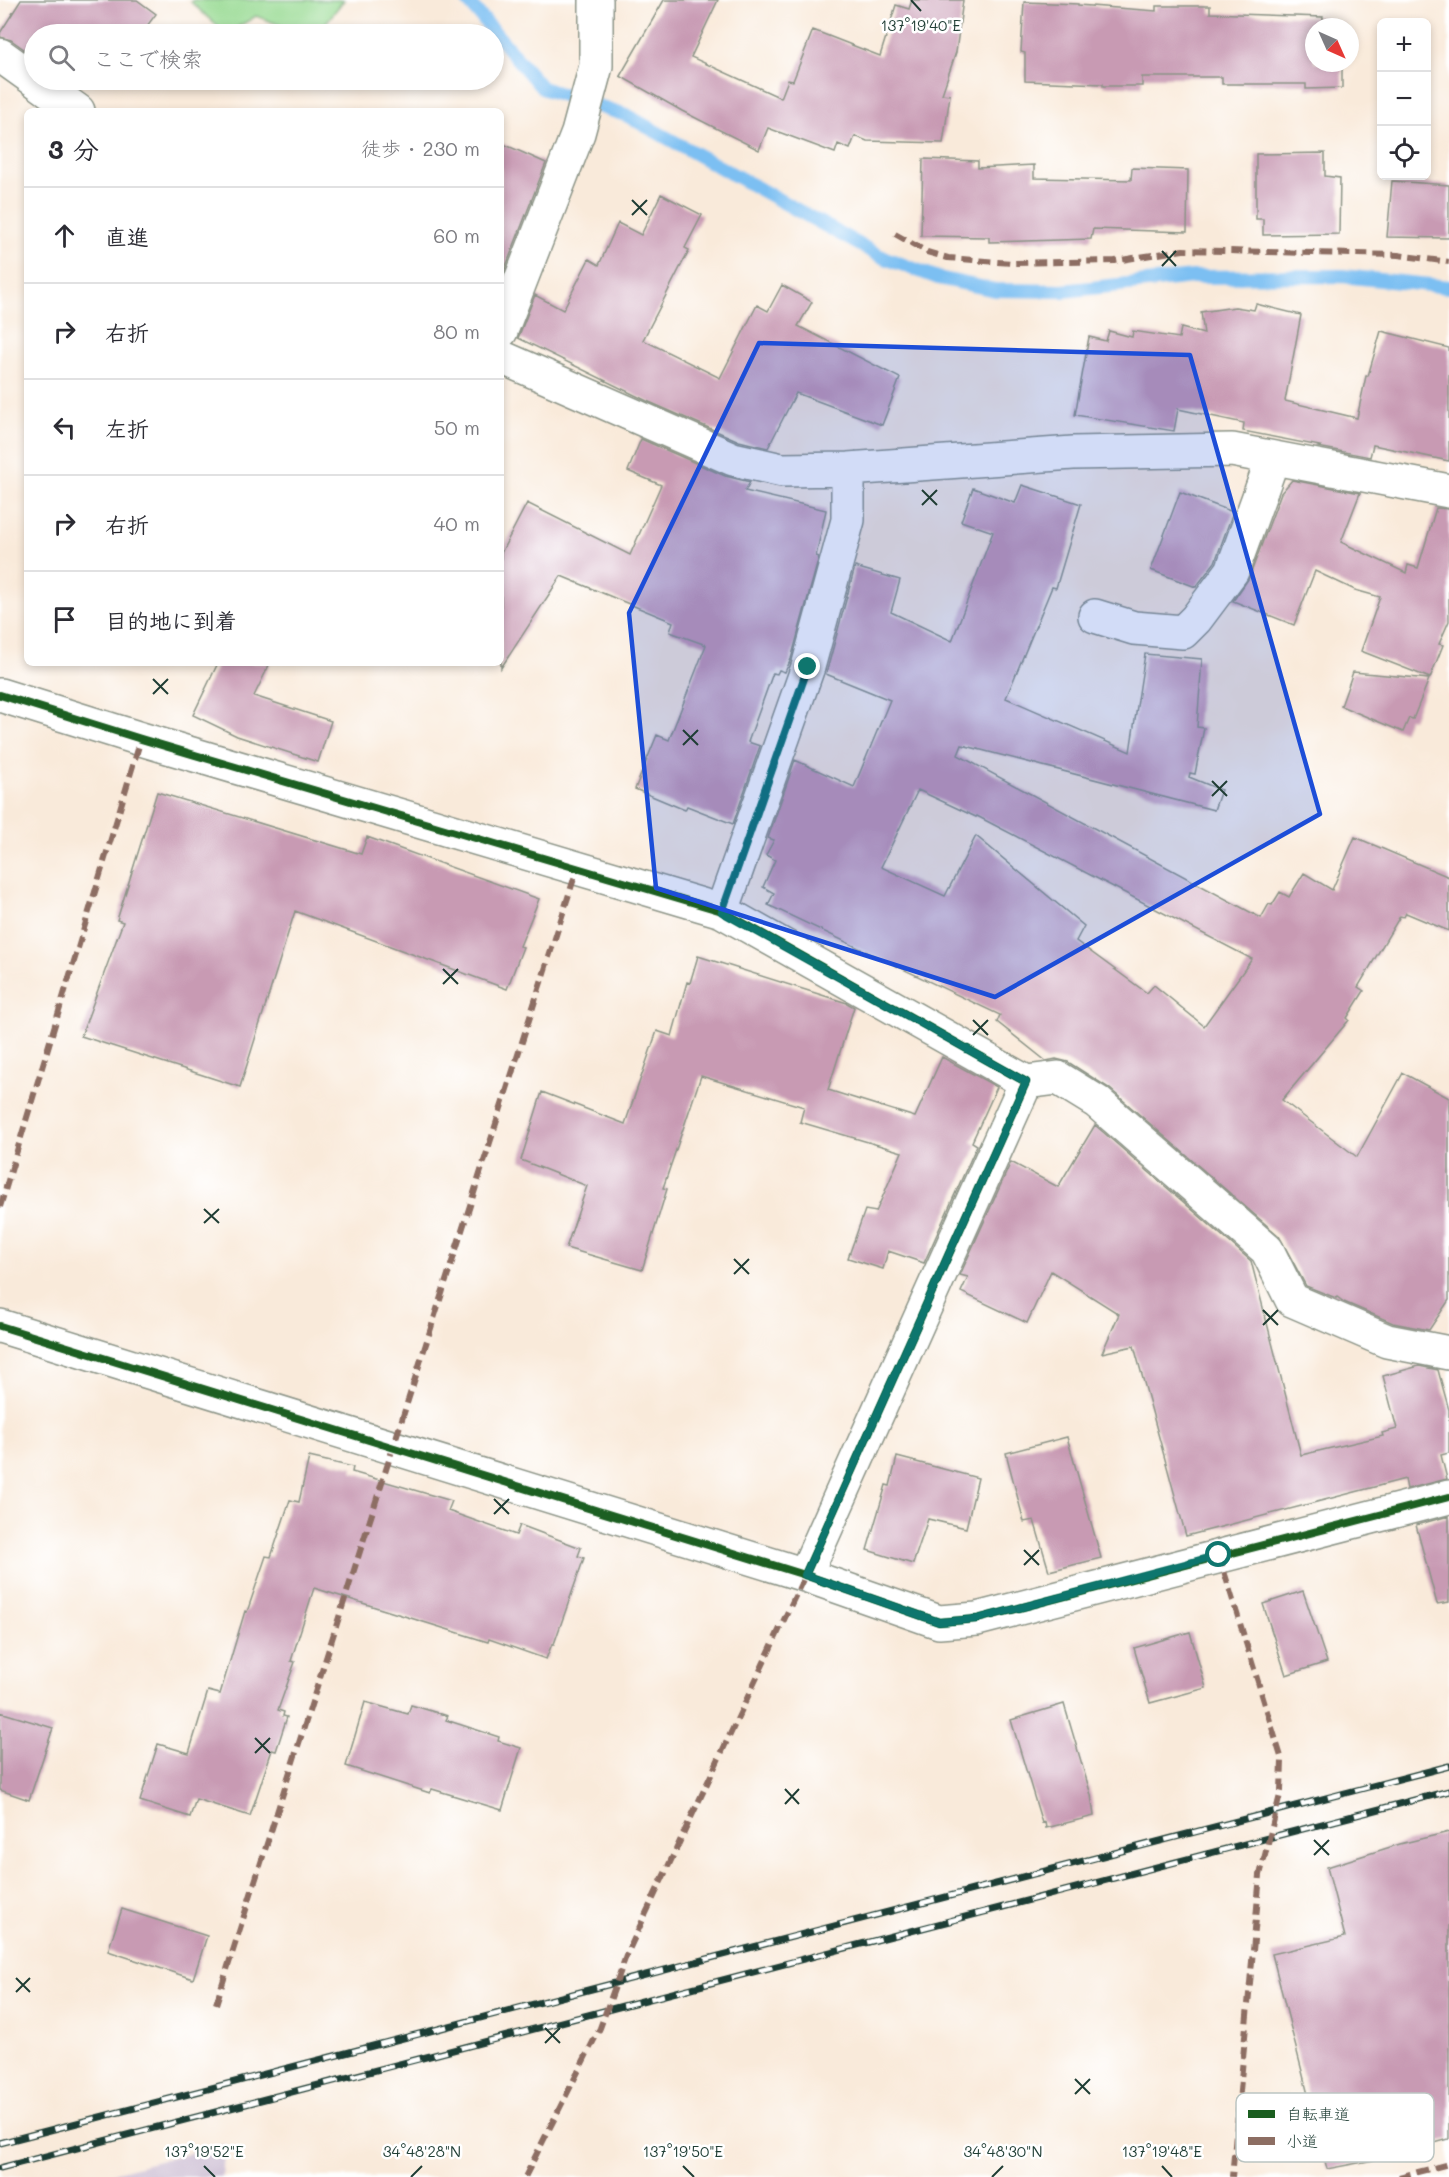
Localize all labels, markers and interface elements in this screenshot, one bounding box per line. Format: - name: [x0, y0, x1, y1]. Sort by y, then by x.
- text: 137°19'40"E: [881, 15, 962, 35]
- north arrow: [1305, 18, 1359, 72]
- map controls: [1377, 18, 1431, 180]
- button: +: [1377, 18, 1431, 72]
- search box: [24, 24, 504, 90]
- icon: search: [45, 41, 78, 74]
- text: ここで検索: [93, 44, 203, 73]
- button: −: [1377, 72, 1431, 126]
- button: locate: [1377, 126, 1431, 180]
- text: 3 分: [48, 132, 99, 166]
- text: 徒歩 · 230 m: [361, 135, 480, 161]
- icon: ahead: [48, 219, 81, 252]
- text: 直進: [105, 222, 149, 251]
- text: 60 m: [433, 222, 480, 248]
- icon: right: [48, 315, 81, 348]
- text: 右折: [105, 318, 149, 347]
- text: 80 m: [433, 318, 480, 344]
- icon: left: [48, 411, 81, 444]
- text: 左折: [105, 414, 149, 443]
- text: 50 m: [434, 414, 480, 440]
- icon: right: [48, 507, 81, 540]
- text: 右折: [105, 510, 149, 539]
- text: 40 m: [434, 510, 480, 536]
- icon: arrive: [48, 603, 81, 636]
- text: 目的地に到着: [105, 606, 237, 635]
- route end: [794, 653, 820, 679]
- route start: [1205, 1541, 1231, 1567]
- legend: [1236, 2093, 1434, 2162]
- text: 自転車道: [1286, 2103, 1350, 2124]
- text: 小道: [1286, 2130, 1318, 2151]
- text: 137°19'52"E: [164, 2141, 244, 2161]
- text: 34°48'28"N: [383, 2141, 461, 2161]
- text: 137°19'50"E: [643, 2141, 724, 2161]
- text: 34°48'30"N: [964, 2141, 1042, 2161]
- text: 137°19'48"E: [1122, 2141, 1203, 2161]

